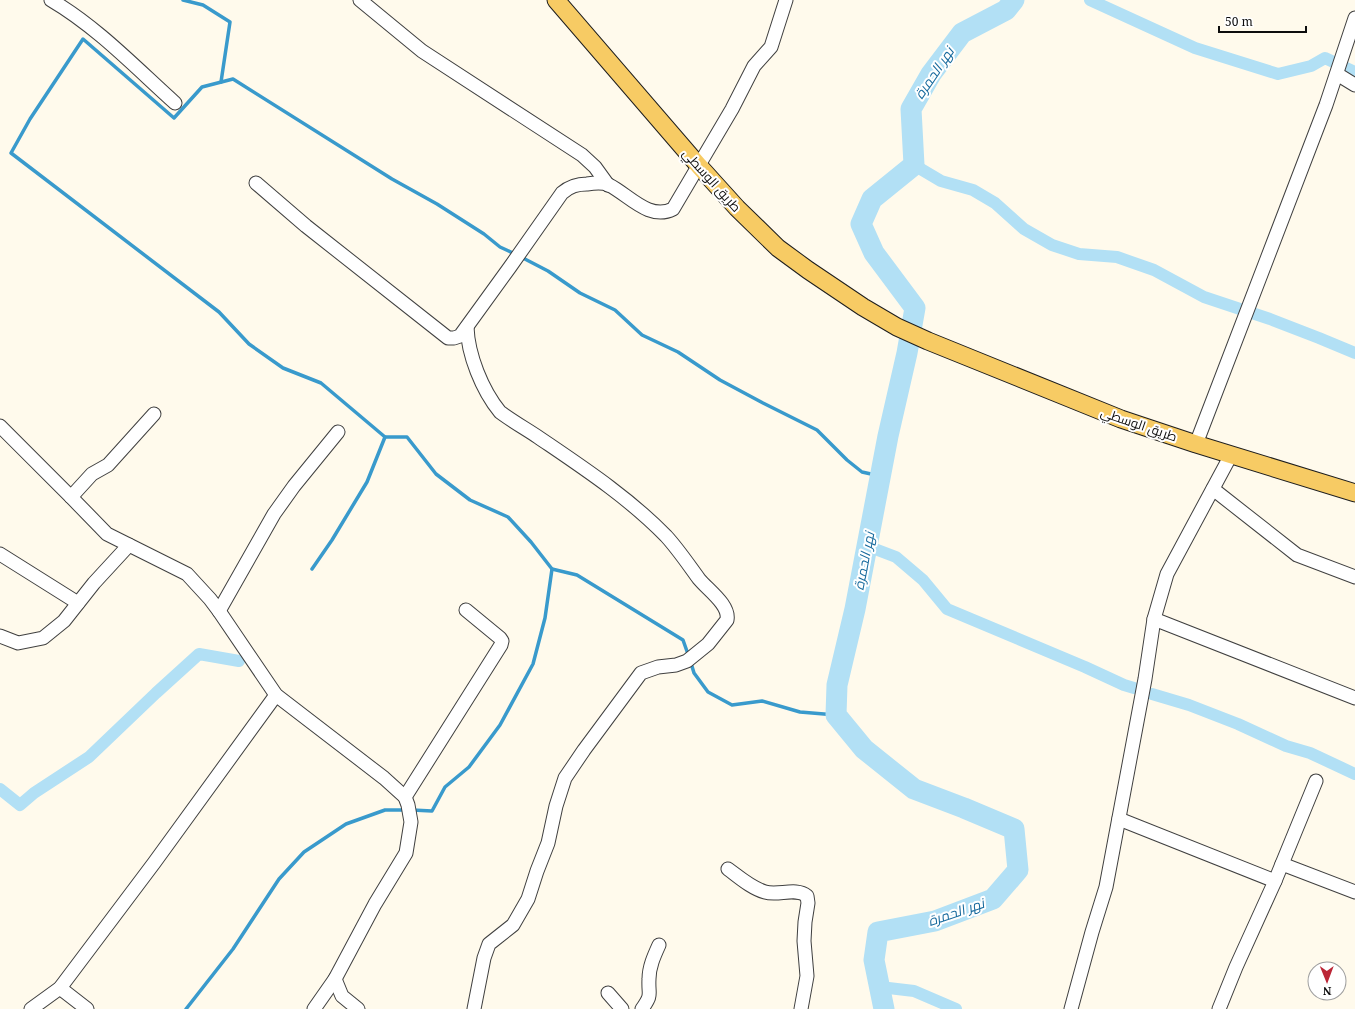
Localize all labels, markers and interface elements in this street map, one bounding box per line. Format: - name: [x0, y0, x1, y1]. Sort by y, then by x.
- scale bar: [1219, 8, 1306, 34]
- text: 50 m: [1225, 13, 1253, 30]
- water label: نهر الحمرة: [909, 42, 959, 102]
- street label: طريق الوسطي: [677, 144, 745, 217]
- street label: طريق الوسطي: [1098, 403, 1180, 447]
- water label: نهر الحمرة: [849, 529, 879, 592]
- water label: نهر الحمرة: [925, 893, 988, 930]
- north arrow: [1307, 961, 1347, 1001]
- text: N: [1322, 984, 1332, 999]

